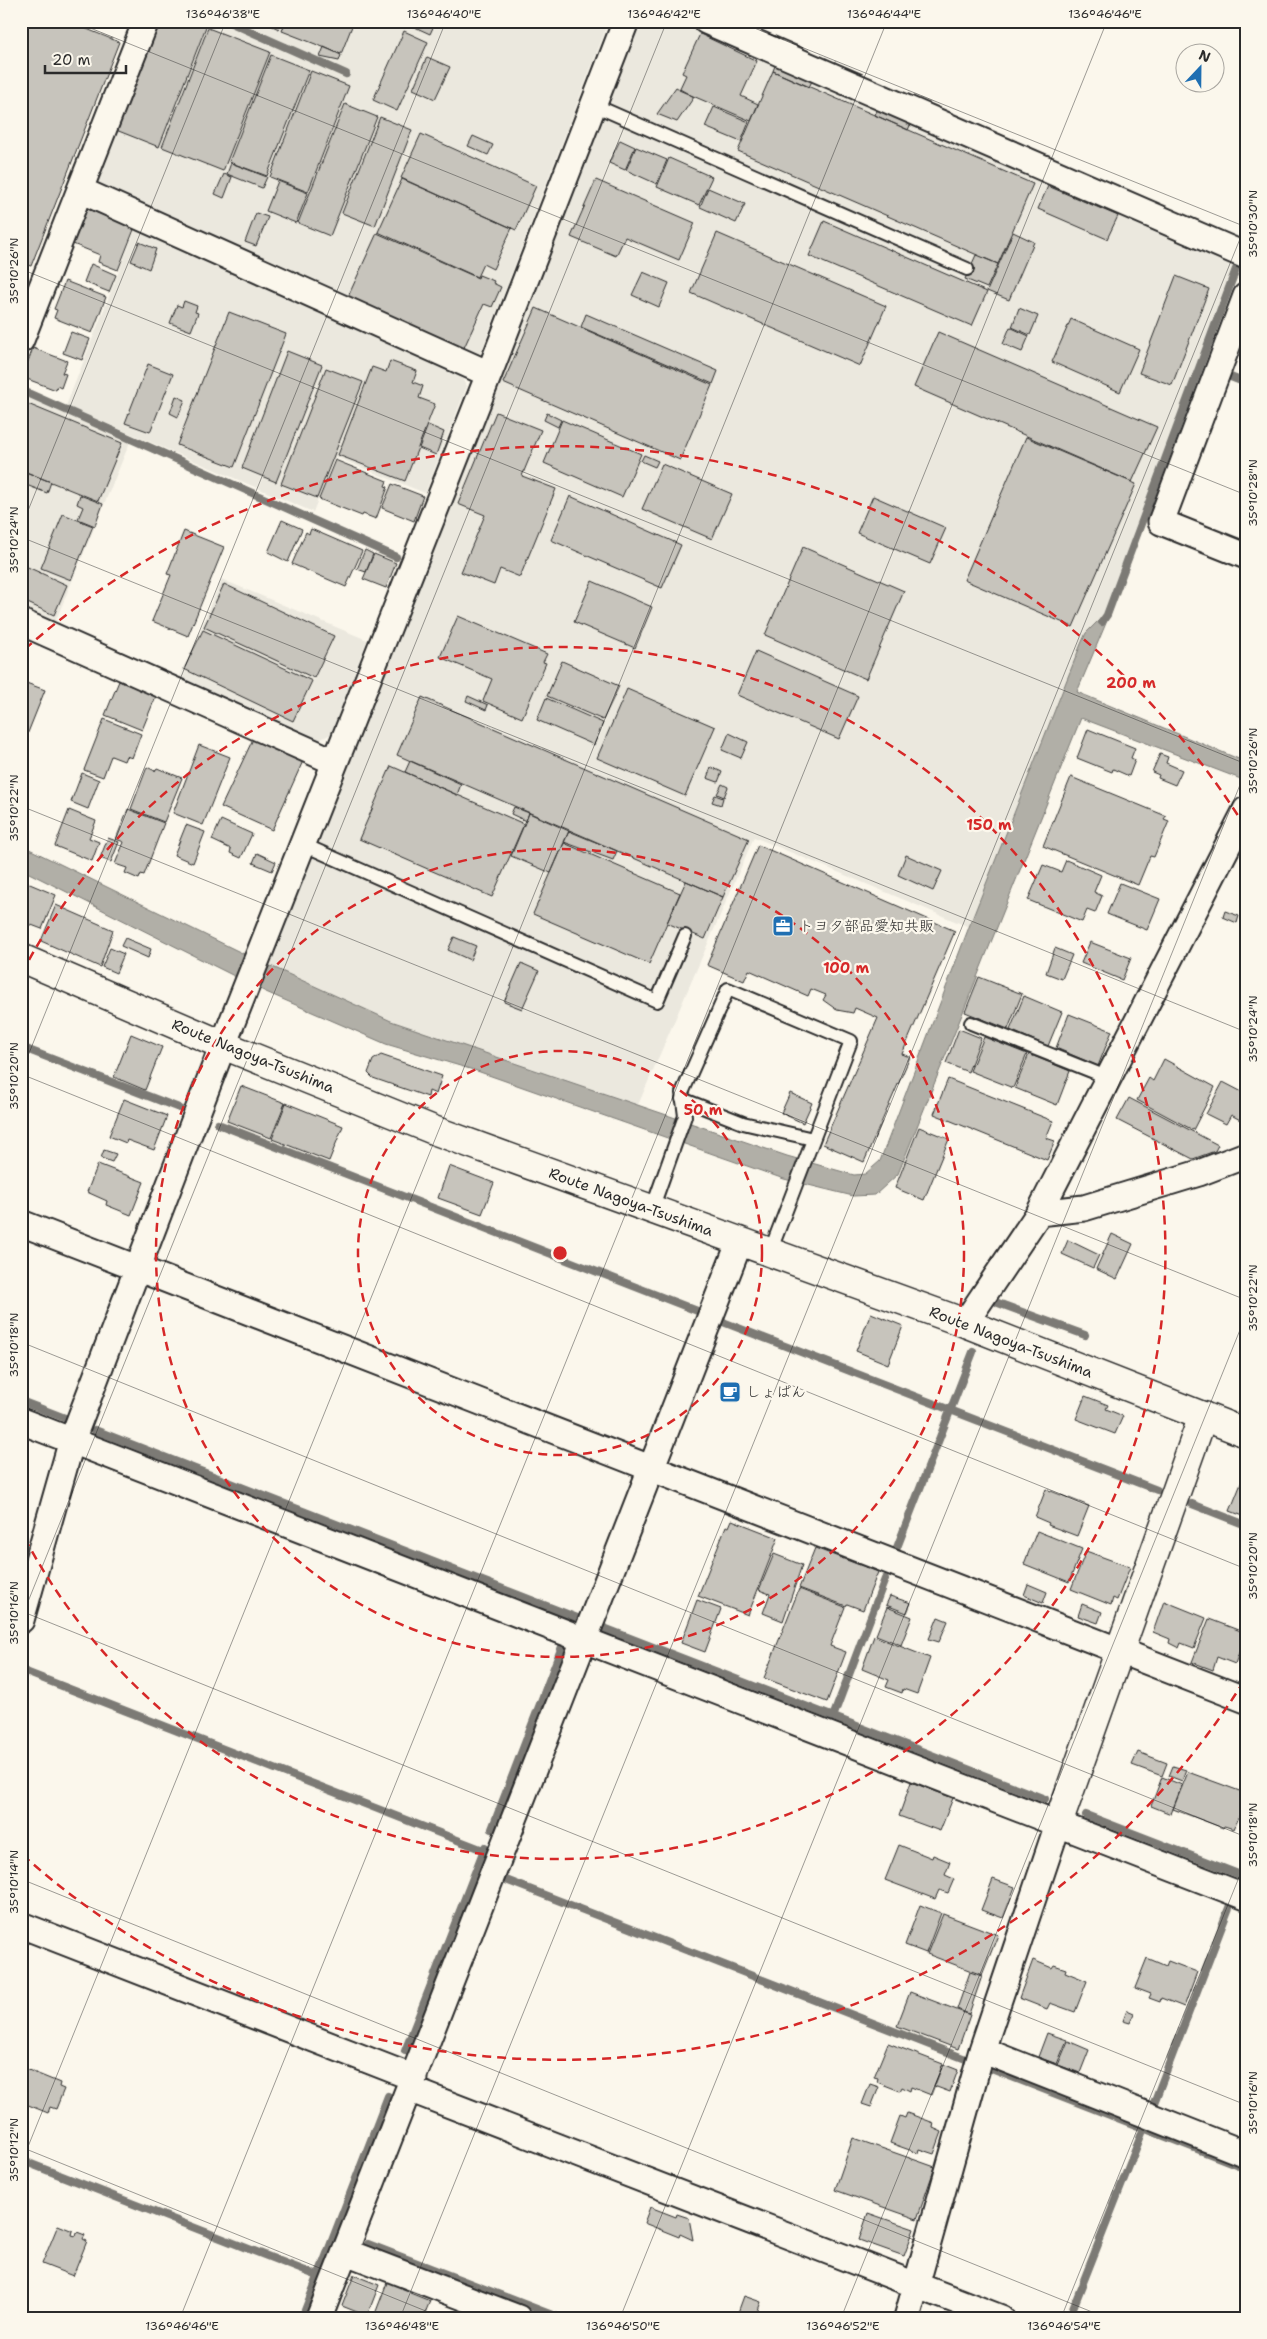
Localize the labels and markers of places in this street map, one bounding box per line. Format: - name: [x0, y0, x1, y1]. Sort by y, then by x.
- office icon: トヨタ部品愛知共販: [771, 914, 795, 938]
- place label: トヨタ部品愛知共販: [799, 916, 934, 936]
- centre of rings: [551, 1244, 569, 1262]
- cafe icon: しょぱん: [718, 1380, 742, 1404]
- place label: しょぱん: [746, 1382, 806, 1402]

